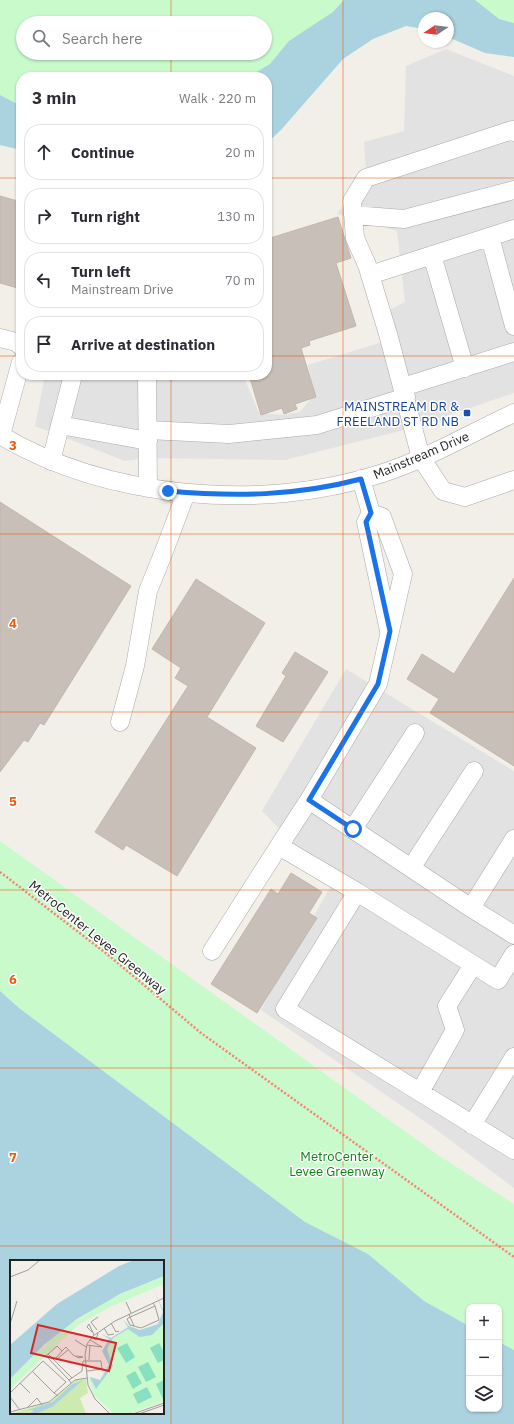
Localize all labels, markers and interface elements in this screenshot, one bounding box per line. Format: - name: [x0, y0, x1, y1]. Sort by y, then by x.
- north arrow: [418, 12, 454, 48]
- search box: [16, 16, 272, 60]
- icon: search: [30, 27, 52, 49]
- text: Search here: [62, 29, 142, 48]
- text: 3 min: [32, 87, 76, 109]
- text: Walk · 220 m: [179, 90, 256, 107]
- icon: ahead: [33, 141, 55, 163]
- text: Continue: [71, 143, 135, 162]
- text: 20 m: [225, 144, 255, 161]
- icon: right: [33, 205, 55, 227]
- text: Turn right: [71, 207, 140, 226]
- text: 130 m: [217, 208, 255, 225]
- text: Turn left: [71, 262, 131, 281]
- icon: left: [33, 269, 55, 291]
- text: 70 m: [225, 272, 255, 289]
- text: Mainstream Drive: [71, 281, 173, 298]
- icon: arrive: [33, 333, 55, 355]
- text: Arrive at destination: [71, 335, 215, 354]
- place label: MAINSTREAM DR & FREELAND ST RD NB: [337, 398, 459, 430]
- marker: MAINSTREAM DR & FREELAND ST RD NB: [462, 408, 472, 418]
- street label: Mainstream Drive: [371, 428, 472, 483]
- text: 3: [9, 437, 17, 454]
- route end: [159, 482, 177, 500]
- text: 4: [9, 615, 17, 632]
- text: 5: [9, 793, 17, 810]
- route start: [344, 820, 362, 838]
- street label: MetroCenter Levee Greenway: [26, 877, 170, 998]
- text: 6: [9, 971, 17, 988]
- park label: MetroCenter Levee Greenway: [289, 1148, 385, 1180]
- text: 7: [9, 1149, 17, 1166]
- inset map: [10, 1260, 164, 1414]
- map controls: [466, 1304, 502, 1412]
- button: +: [466, 1304, 502, 1340]
- button: −: [466, 1340, 502, 1376]
- button: layers: [466, 1376, 502, 1412]

